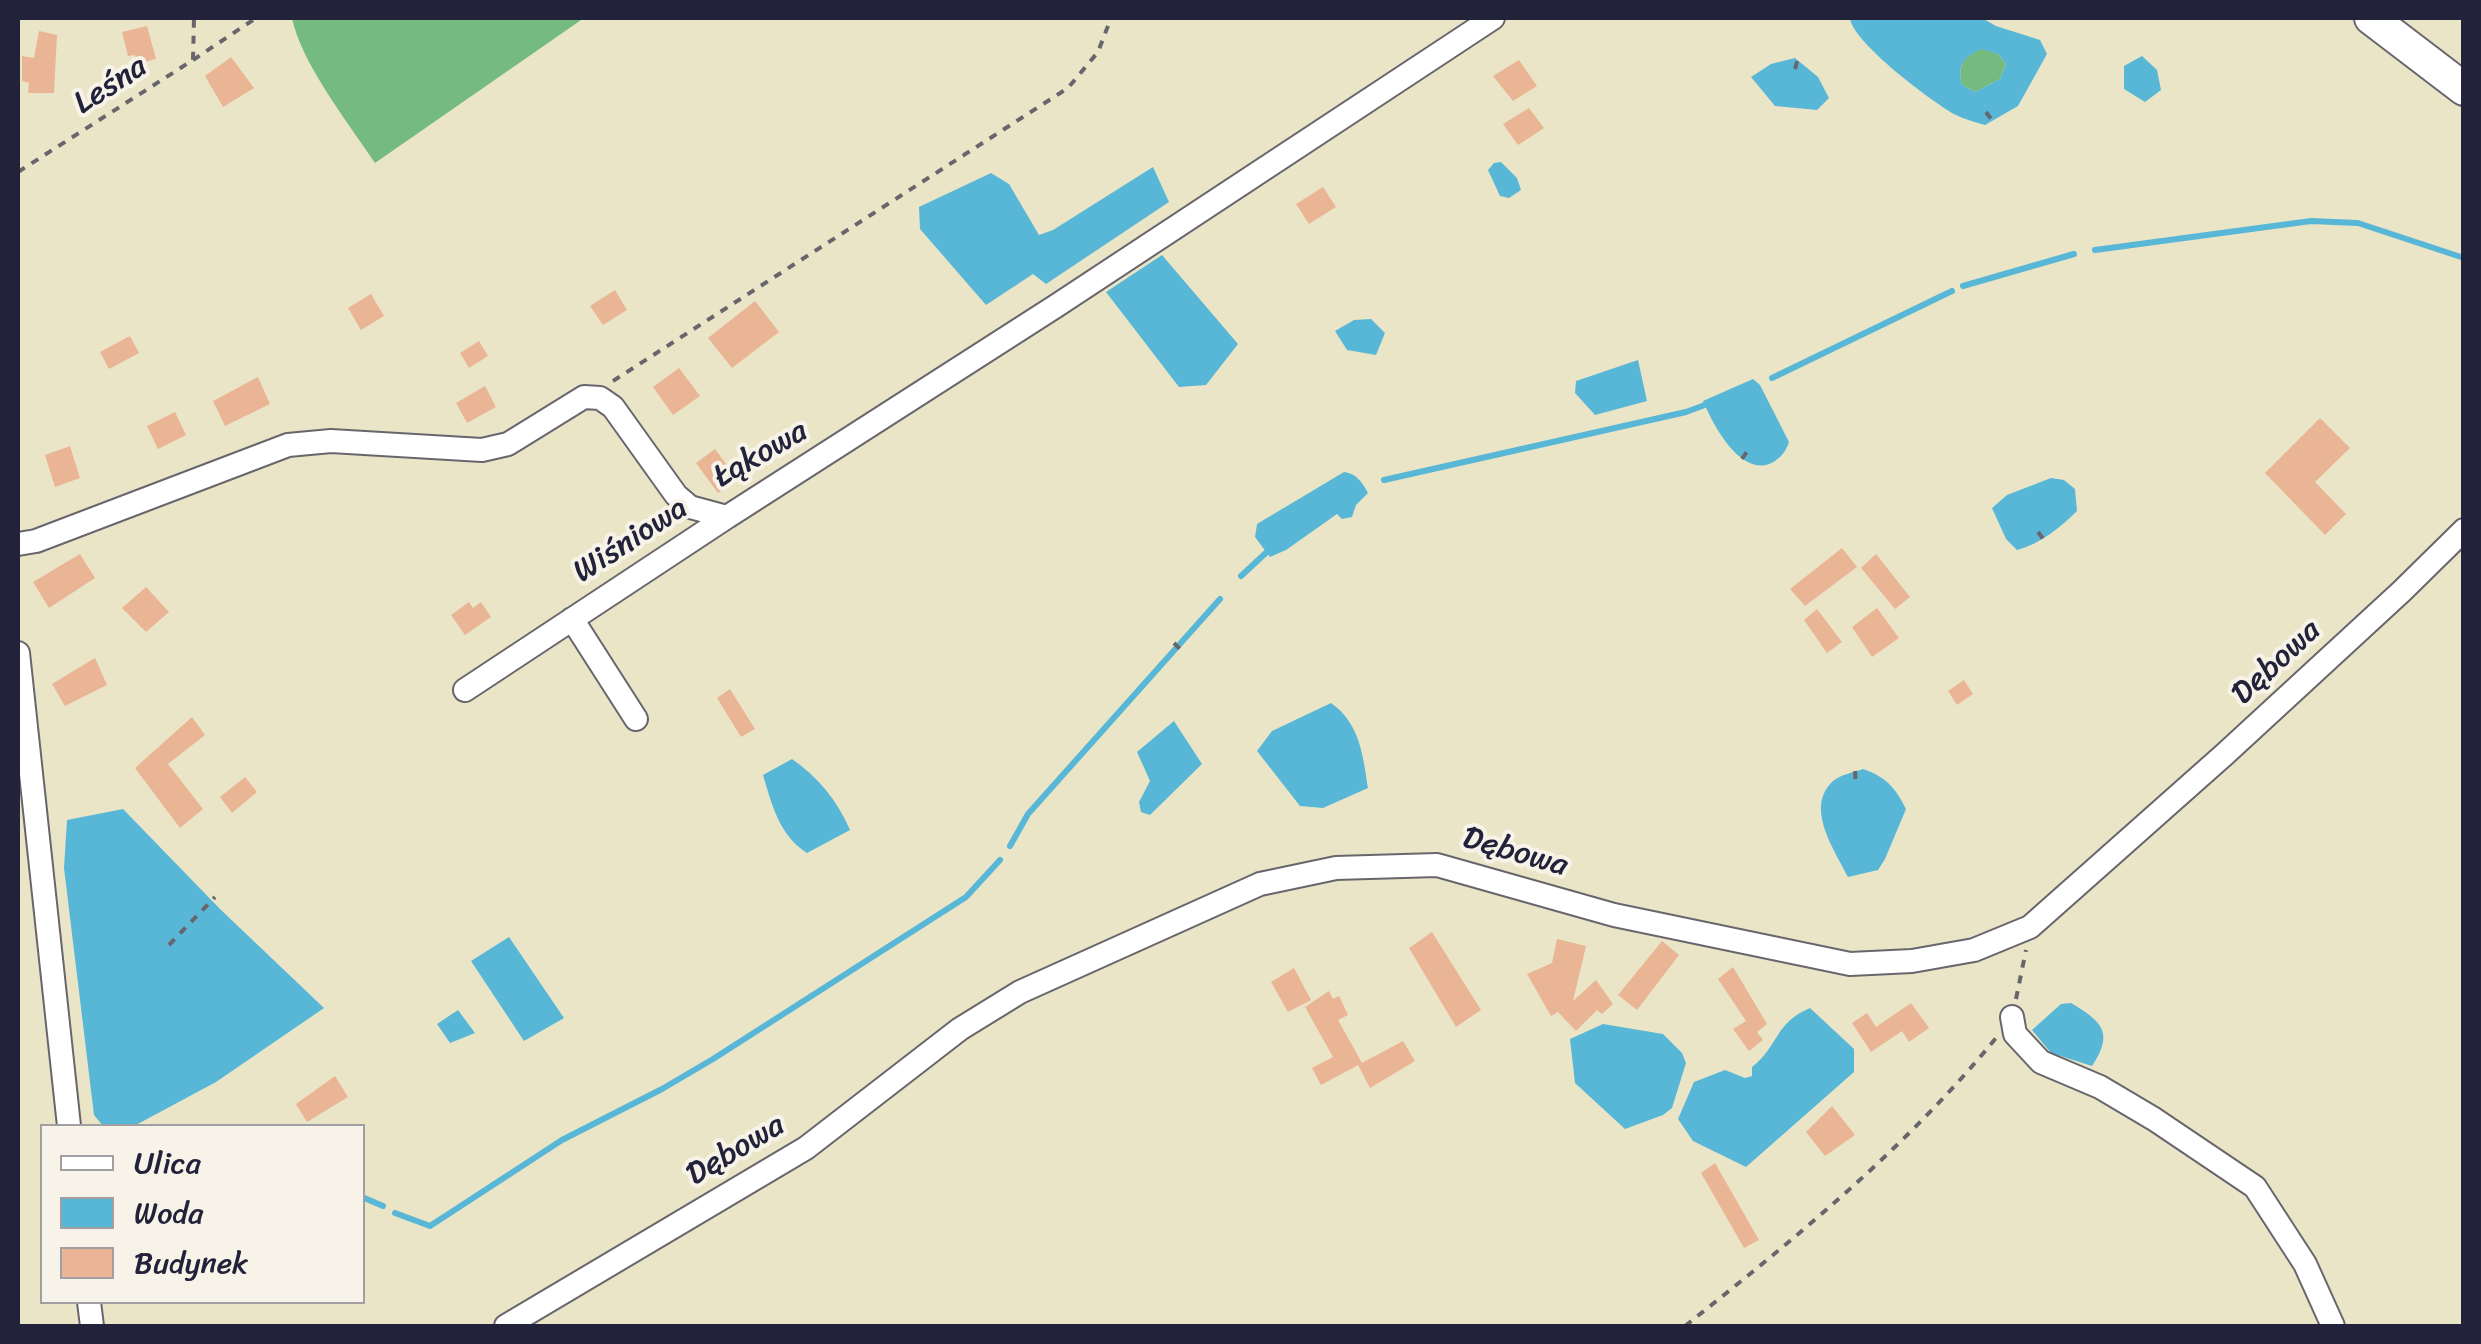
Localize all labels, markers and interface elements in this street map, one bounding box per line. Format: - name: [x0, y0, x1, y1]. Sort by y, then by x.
- street label: Leśna: [67, 48, 155, 124]
- street label: Łąkowa: [707, 413, 815, 497]
- street label: Wiśniowa: [567, 490, 695, 592]
- street label: Dębowa: [2225, 612, 2329, 714]
- street label: Dębowa: [1458, 820, 1572, 886]
- street label: Dębowa: [680, 1107, 792, 1195]
- legend: [40, 1124, 365, 1304]
- text: Ulica: [134, 1136, 201, 1190]
- text: Woda: [134, 1186, 203, 1240]
- text: Budynek: [134, 1236, 248, 1290]

